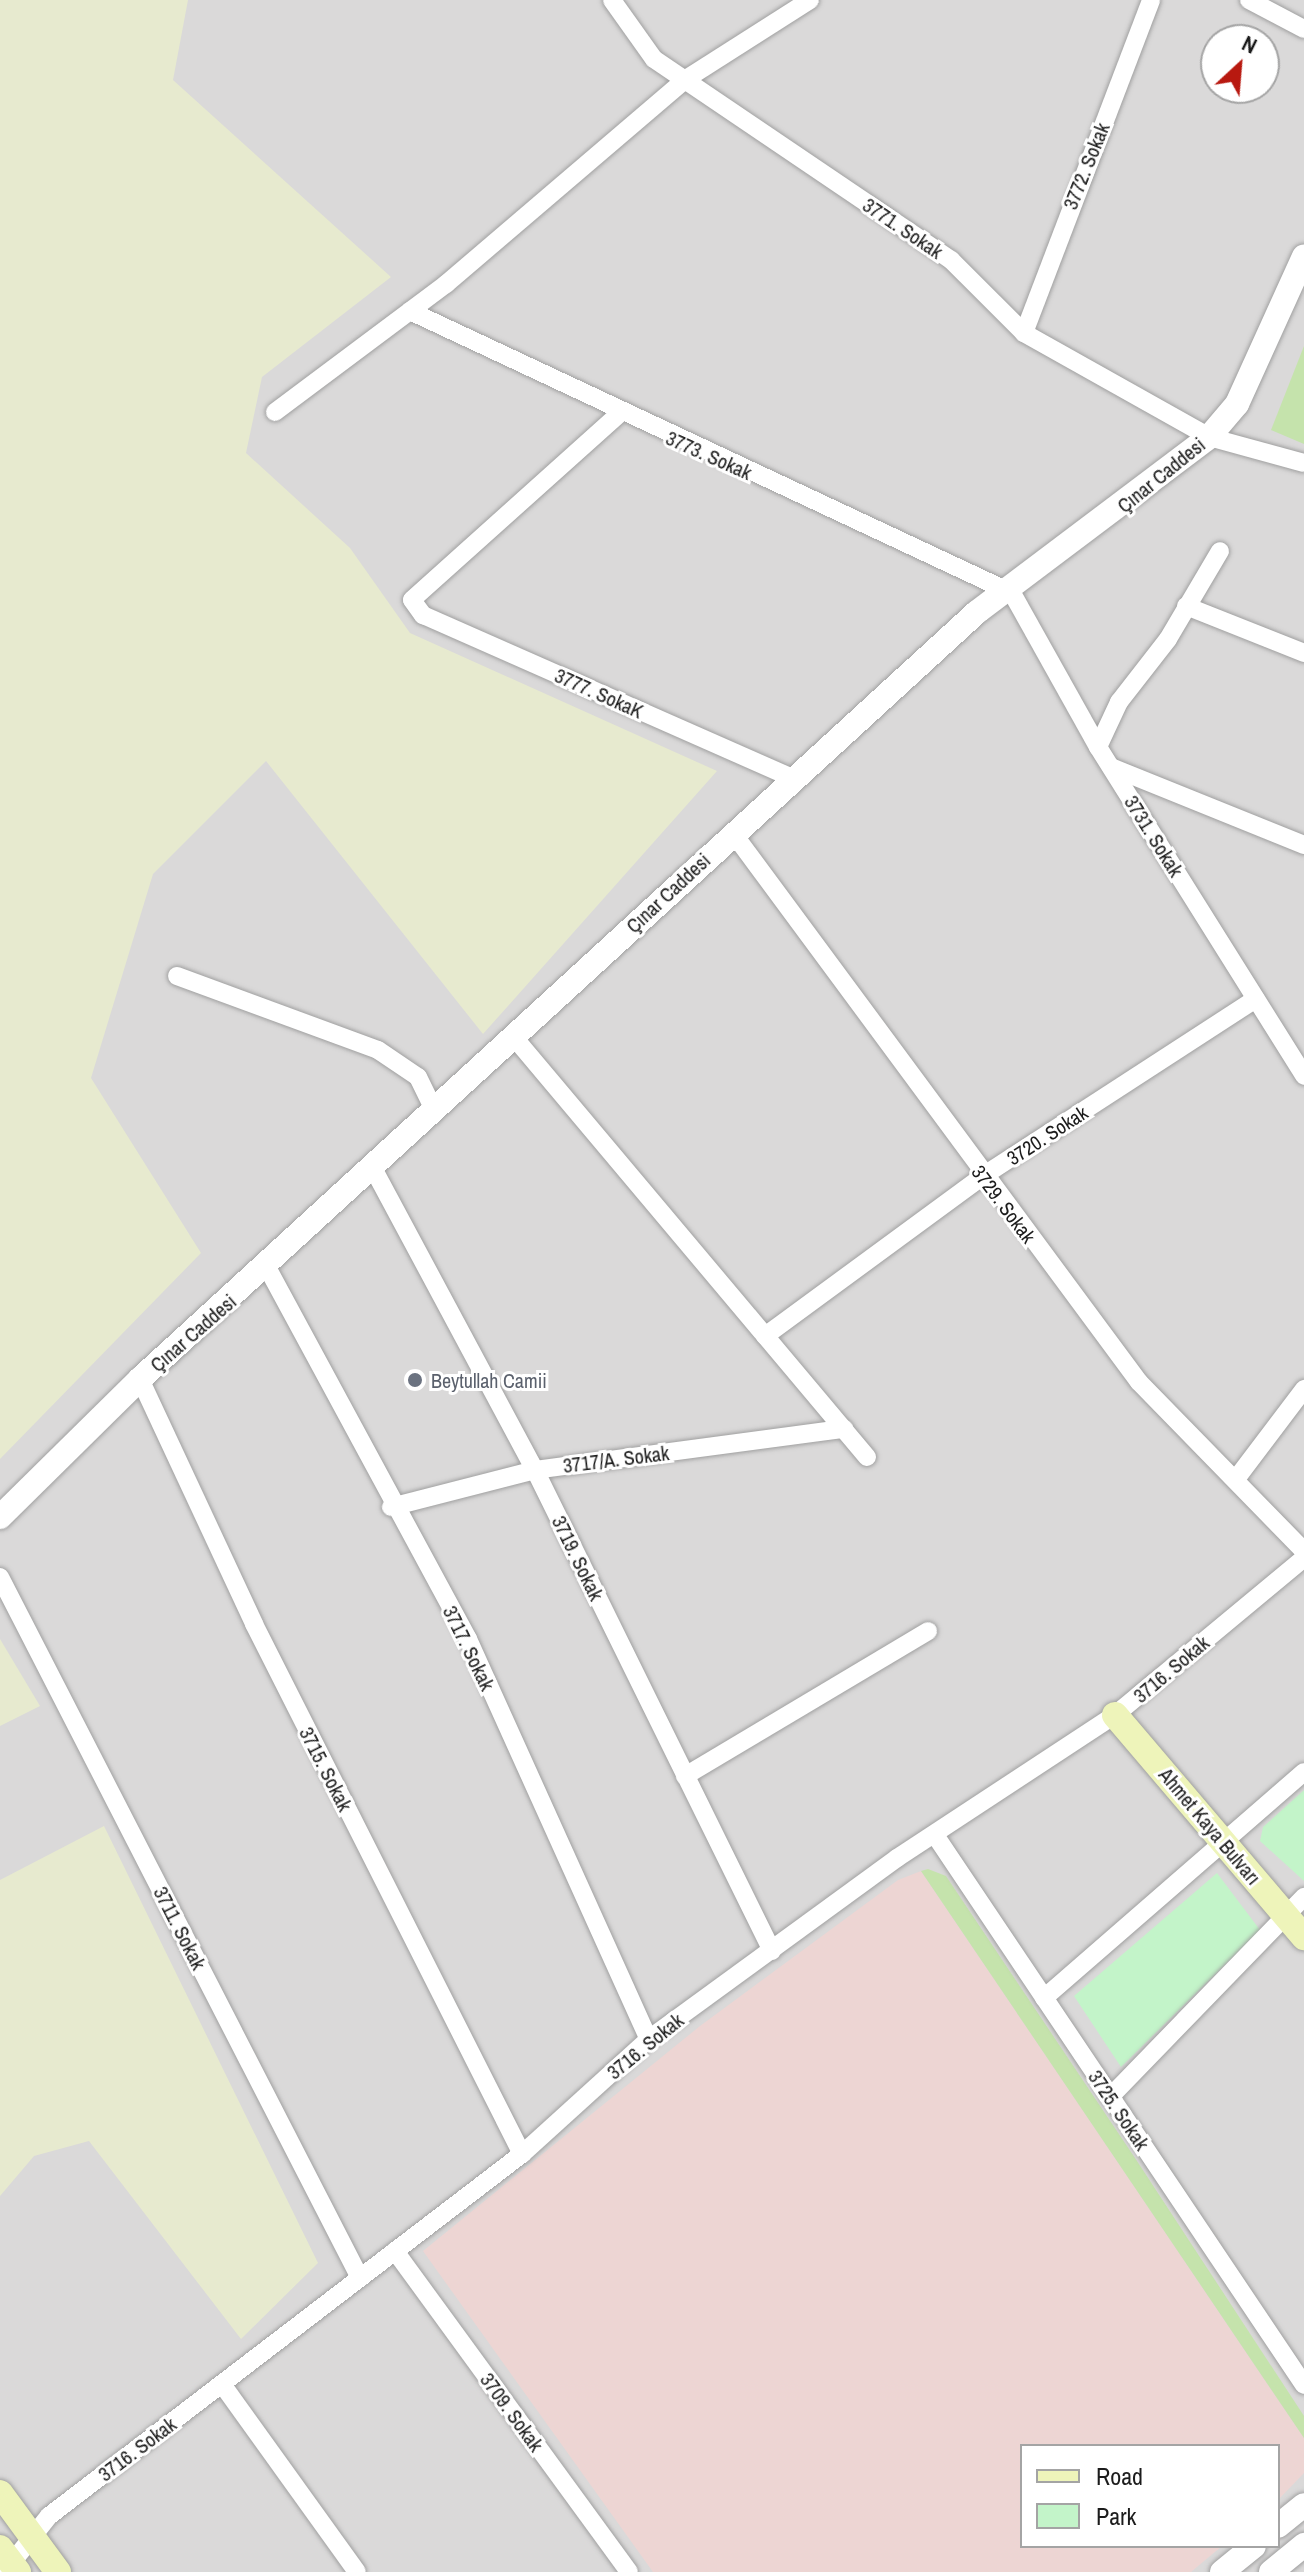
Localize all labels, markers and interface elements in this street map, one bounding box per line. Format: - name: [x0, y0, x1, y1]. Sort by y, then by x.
- north arrow: [1200, 24, 1280, 104]
- text: N: [1237, 28, 1262, 61]
- street label: 3772. Sokak: [1058, 119, 1114, 213]
- street label: 3771. Sokak: [858, 193, 948, 263]
- street label: 3773. Sokak: [662, 425, 756, 485]
- street label: Çınar Caddesi: [1112, 432, 1210, 518]
- street label: 3777. SokaK: [551, 663, 647, 723]
- street label: 3731. Sokak: [1120, 791, 1188, 881]
- street label: Çınar Caddesi: [621, 848, 715, 938]
- street label: 3720. Sokak: [1002, 1100, 1092, 1170]
- street label: 3729. Sokak: [967, 1160, 1041, 1248]
- street label: Çınar Caddesi: [145, 1289, 241, 1377]
- place label: Beytullah Camii: [431, 1368, 547, 1392]
- marker: Beytullah Camii: [406, 1371, 424, 1389]
- street label: 3717/A. Sokak: [562, 1441, 670, 1477]
- street label: 3719. Sokak: [547, 1512, 609, 1604]
- street label: 3717. Sokak: [438, 1602, 500, 1694]
- street label: 3716. Sokak: [1128, 1631, 1214, 1707]
- street label: 3715. Sokak: [295, 1723, 357, 1815]
- street label: Ahmet Kaya Bulvarı: [1154, 1763, 1266, 1889]
- street label: 3711. Sokak: [149, 1882, 211, 1974]
- street label: 3716. Sokak: [602, 2008, 688, 2084]
- street label: 3725. Sokak: [1084, 2065, 1154, 2155]
- street label: 3709. Sokak: [475, 2368, 549, 2456]
- street label: 3716. Sokak: [93, 2412, 181, 2486]
- legend: [1020, 2444, 1280, 2548]
- text: Road: [1096, 2460, 1143, 2492]
- text: Park: [1096, 2500, 1136, 2532]

